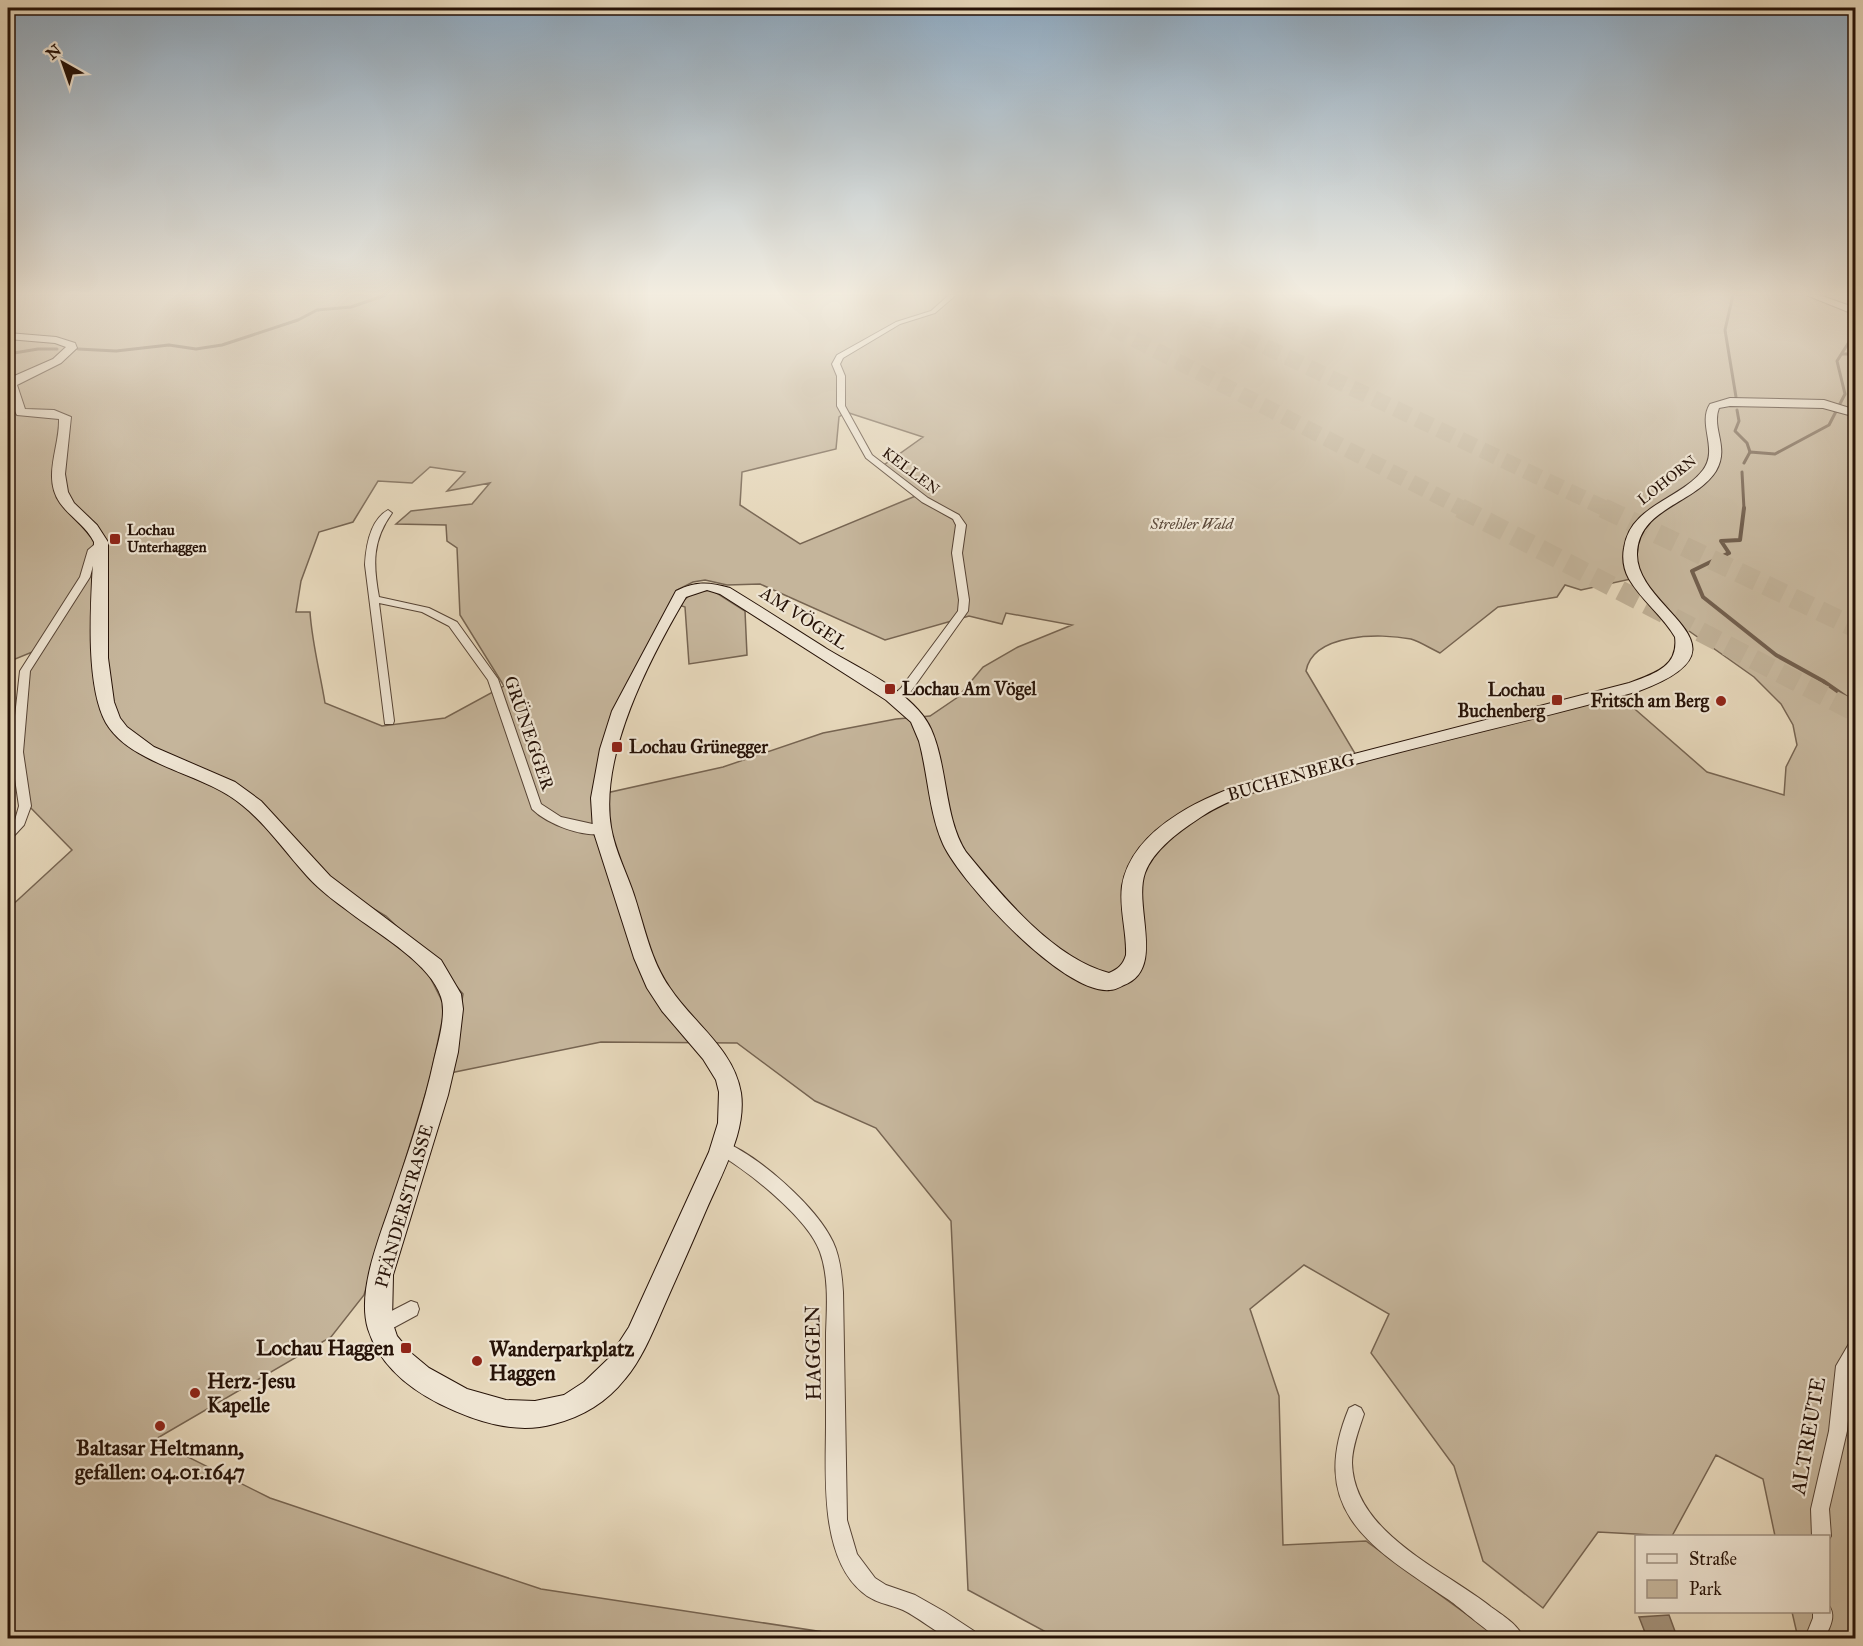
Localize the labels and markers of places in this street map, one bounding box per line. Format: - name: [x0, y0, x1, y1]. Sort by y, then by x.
- place label: Lochau Unterhaggen: [127, 521, 208, 557]
- marker: Lochau Unterhaggen: [108, 532, 122, 546]
- place label: Lochau Am Vögel: [902, 678, 1037, 701]
- place label: Lochau Buchenberg: [1457, 679, 1546, 723]
- marker: Lochau Am Vögel: [883, 682, 897, 696]
- place label: Fritsch am Berg: [1590, 690, 1710, 713]
- marker: Lochau Buchenberg: [1550, 693, 1564, 707]
- marker: Fritsch am Berg: [1714, 694, 1728, 708]
- place label: Lochau Grünegger: [629, 736, 769, 759]
- marker: Lochau Grünegger: [610, 740, 624, 754]
- place label: Lochau Haggen: [256, 1335, 395, 1361]
- place label: Wanderparkplatz Haggen: [489, 1336, 635, 1386]
- marker: Lochau Haggen: [399, 1341, 413, 1355]
- marker: Wanderparkplatz Haggen: [470, 1354, 484, 1368]
- place label: Herz-Jesu Kapelle: [207, 1368, 296, 1418]
- marker: Herz-Jesu Kapelle: [188, 1386, 202, 1400]
- marker: Baltasar Heltmann, gefallen: 04.01.1647: [153, 1419, 167, 1433]
- place label: Baltasar Heltmann, gefallen: 04.01.1647: [75, 1435, 245, 1485]

